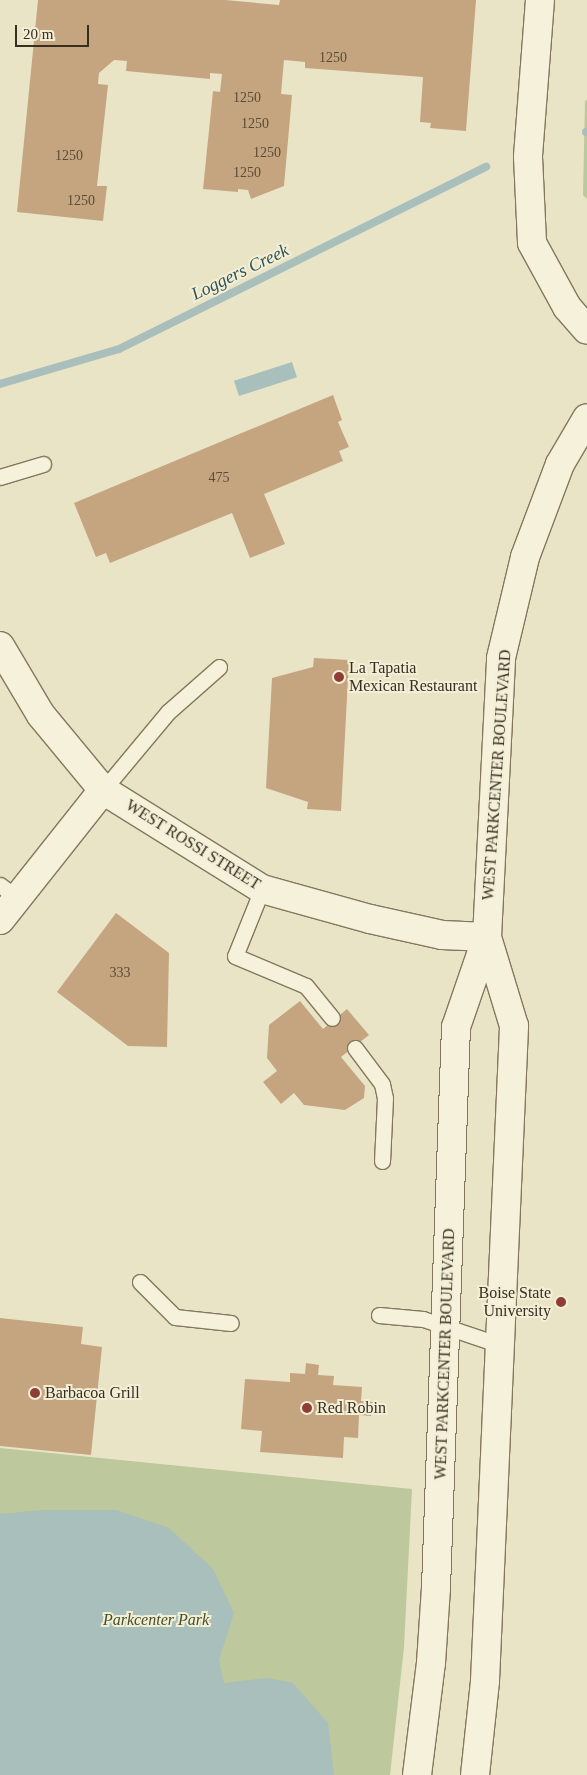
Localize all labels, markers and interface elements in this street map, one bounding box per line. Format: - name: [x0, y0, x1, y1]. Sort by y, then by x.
- scale bar: [18, 15, 91, 47]
- text: 20 m: [23, 26, 53, 42]
- house number: 1250: [319, 50, 347, 66]
- house number: 1250: [233, 90, 261, 106]
- house number: 1250: [241, 116, 269, 132]
- house number: 1250: [253, 145, 281, 161]
- house number: 1250: [55, 148, 83, 164]
- house number: 1250: [233, 165, 261, 181]
- house number: 1250: [67, 193, 95, 209]
- water label: Loggers Creek: [188, 239, 292, 305]
- house number: 475: [208, 470, 230, 486]
- street label: WEST PARKCENTER BOULEVARD: [479, 649, 515, 901]
- place label: La Tapatia Mexican Restaurant: [349, 658, 477, 696]
- marker: La Tapatia Mexican Restaurant: [333, 671, 345, 683]
- street label: WEST ROSSI STREET: [122, 796, 264, 894]
- house number: 333: [110, 965, 130, 981]
- street label: WEST PARKCENTER BOULEVARD: [431, 1228, 459, 1480]
- place label: Boise State University: [479, 1283, 551, 1321]
- marker: Boise State University: [555, 1296, 567, 1308]
- place label: Barbacoa Grill: [45, 1383, 140, 1403]
- marker: Barbacoa Grill: [29, 1387, 41, 1399]
- place label: Red Robin: [317, 1398, 386, 1418]
- marker: Red Robin: [301, 1402, 313, 1414]
- park label: Parkcenter Park: [103, 1610, 209, 1630]

